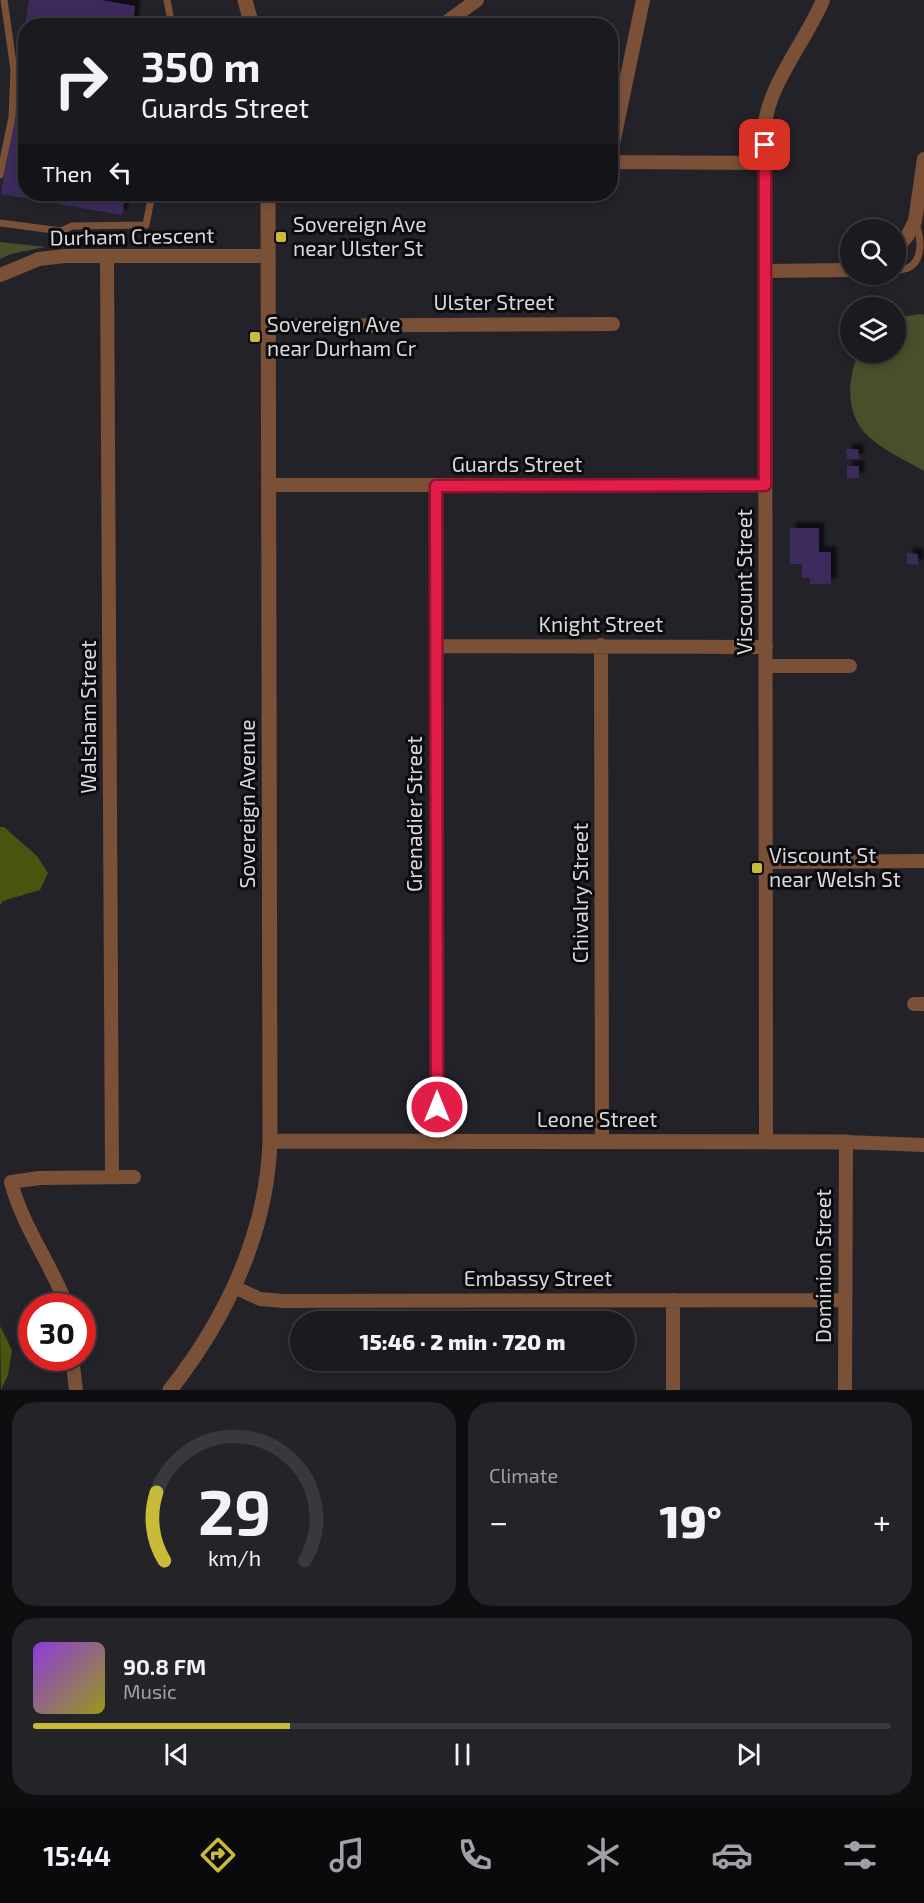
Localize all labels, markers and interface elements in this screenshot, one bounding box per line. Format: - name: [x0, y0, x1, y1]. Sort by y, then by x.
- text: 350 m: [141, 40, 261, 90]
- icon: right: [42, 42, 120, 120]
- text: Guards Street: [141, 91, 309, 123]
- pin: [739, 119, 790, 170]
- icon: arrive: [748, 128, 781, 161]
- icon: left: [104, 156, 137, 189]
- text: Then: [42, 160, 92, 186]
- place label: Sovereign Ave near Ulster St: [293, 211, 427, 260]
- map controls: [840, 219, 906, 363]
- button: search: [840, 219, 906, 285]
- street label: Durham Crescent: [49, 222, 215, 249]
- marker: Sovereign Ave near Ulster St: [274, 230, 288, 244]
- street label: Ulster Street: [433, 289, 555, 314]
- button: layers: [840, 297, 906, 363]
- place label: Sovereign Ave near Durham Cr: [267, 311, 417, 360]
- marker: Sovereign Ave near Durham Cr: [248, 330, 262, 344]
- street label: Guards Street: [452, 451, 582, 476]
- street label: Viscount Street: [731, 509, 756, 655]
- street label: Knight Street: [539, 611, 663, 636]
- street label: Walsham Street: [75, 640, 100, 794]
- street label: Sovereign Avenue: [234, 720, 259, 888]
- street label: Grenadier Street: [401, 736, 426, 892]
- street label: Chivalry Street: [567, 823, 592, 963]
- place label: Viscount St near Welsh St: [769, 842, 901, 891]
- marker: Viscount St near Welsh St: [750, 861, 764, 875]
- position arrow: [405, 1075, 469, 1139]
- street label: Leone Street: [537, 1106, 657, 1131]
- street label: Dominion Street: [810, 1189, 835, 1343]
- street label: Embassy Street: [464, 1265, 612, 1290]
- speed limit sign: 30: [18, 1293, 96, 1371]
- text: 15:46 · 2 min · 720 m: [360, 1328, 565, 1354]
- text: Climate: [489, 1463, 558, 1487]
- text: 29: [197, 1473, 271, 1548]
- text: 19°: [659, 1493, 722, 1547]
- text: −: [489, 1501, 508, 1541]
- text: +: [873, 1501, 891, 1541]
- text: km/h: [207, 1545, 261, 1570]
- text: 90.8 FM: [123, 1653, 206, 1679]
- text: Music: [123, 1679, 177, 1703]
- icon: previous: [160, 1738, 193, 1771]
- icon: pause: [446, 1738, 479, 1771]
- icon: next: [732, 1738, 765, 1771]
- icon: directions: [197, 1834, 239, 1876]
- icon: music: [326, 1834, 368, 1876]
- icon: phone: [454, 1834, 496, 1876]
- icon: climate: [582, 1834, 624, 1876]
- icon: car: [711, 1834, 753, 1876]
- icon: filters: [839, 1834, 881, 1876]
- text: 15:44: [43, 1839, 111, 1871]

